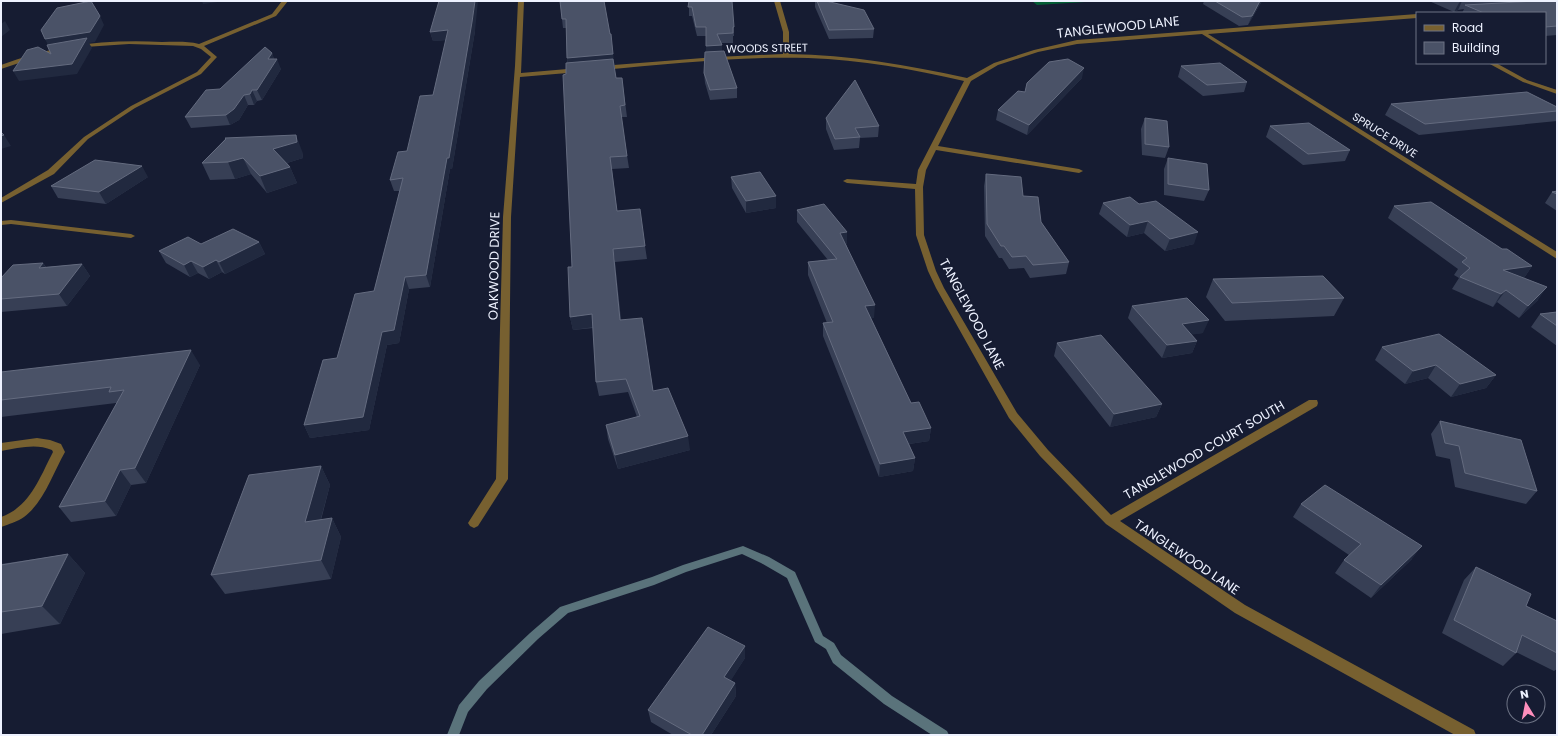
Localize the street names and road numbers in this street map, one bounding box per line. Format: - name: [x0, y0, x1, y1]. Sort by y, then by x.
- street label: TANGLEWOOD LANE: [1056, 11, 1180, 43]
- street label: WOODS STREET: [726, 39, 808, 57]
- street label: SPRUCE DRIVE: [1349, 109, 1421, 161]
- street label: OAKWOOD DRIVE: [484, 212, 504, 320]
- street label: TANGLEWOOD LANE: [935, 255, 1009, 373]
- street label: TANGLEWOOD COURT SOUTH: [1120, 396, 1288, 504]
- street label: TANGLEWOOD LANE: [1131, 515, 1243, 599]

